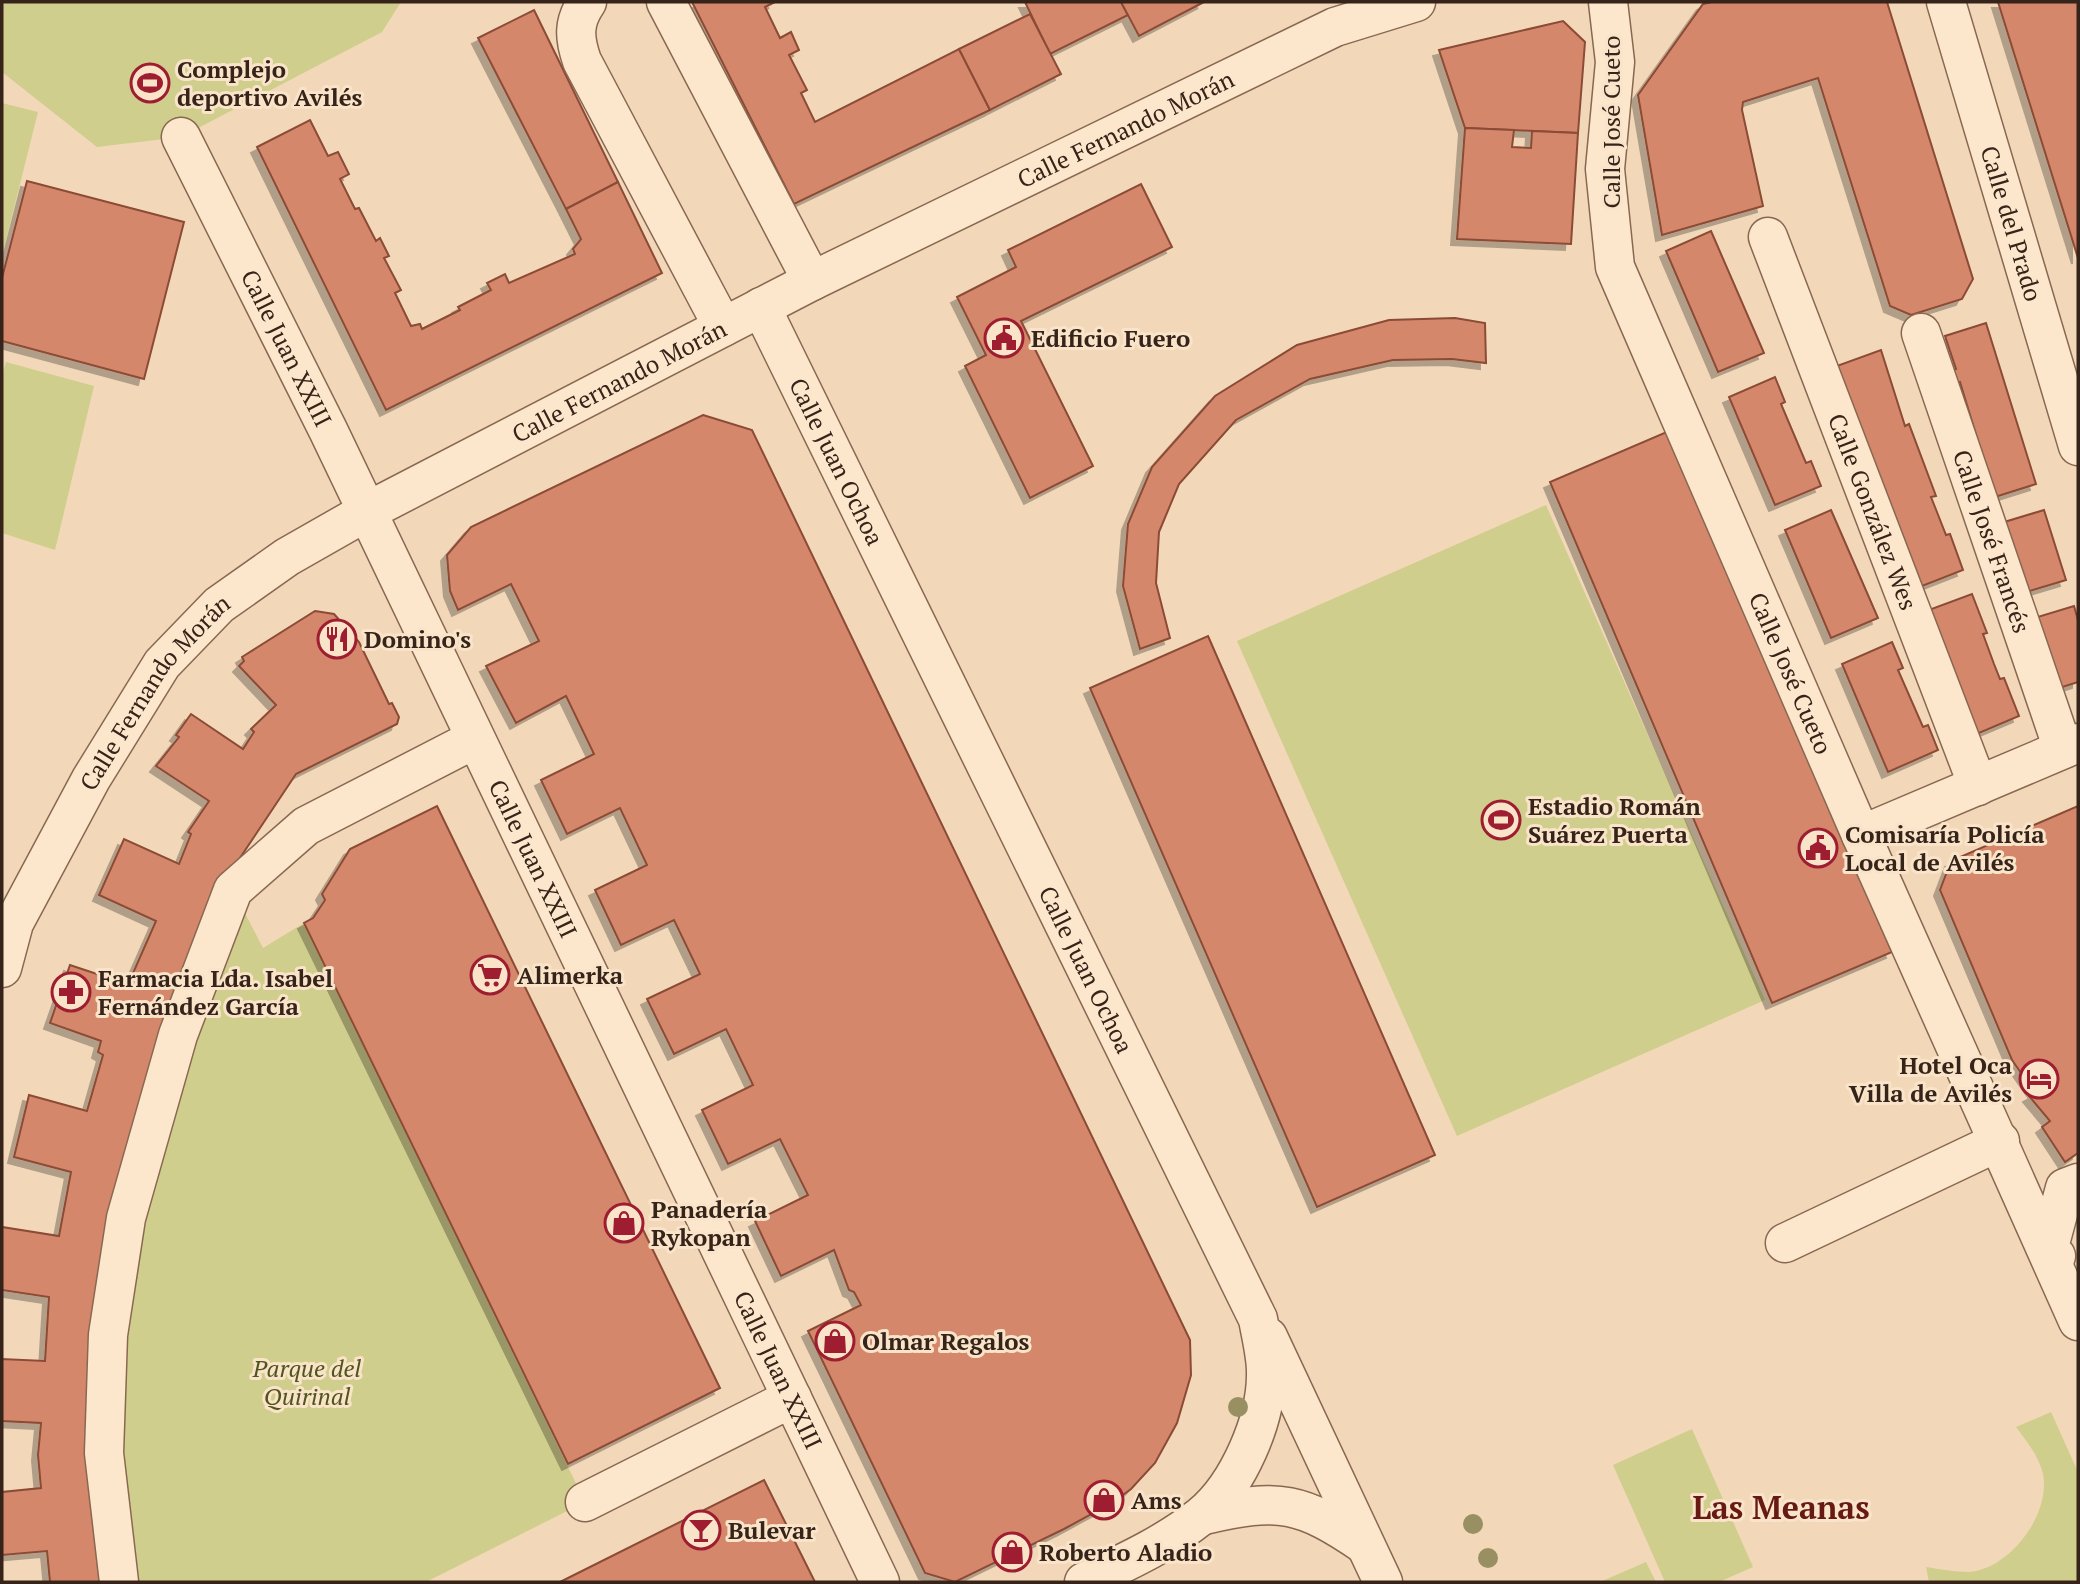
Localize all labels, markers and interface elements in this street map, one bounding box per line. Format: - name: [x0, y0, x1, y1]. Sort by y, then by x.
- street label: Calle José Cueto: [1595, 35, 1627, 209]
- place label: Complejo deportivo Avilés: [177, 53, 363, 113]
- sports icon: Complejo deportivo Avilés: [129, 62, 171, 104]
- street label: Calle Fernando Morán: [1012, 63, 1239, 195]
- street label: Calle del Prado: [1974, 142, 2050, 305]
- street label: Calle Juan XXIII: [234, 264, 340, 432]
- street label: Calle Fernando Morán: [506, 312, 732, 450]
- public building icon: Edificio Fuero: [983, 317, 1025, 359]
- place label: Edificio Fuero: [1031, 322, 1190, 354]
- street label: Calle Juan Ochoa: [782, 372, 891, 550]
- street label: Calle González Wes: [1821, 409, 1925, 614]
- street label: Calle José Francés: [1946, 445, 2038, 637]
- street label: Calle Fernando Morán: [72, 586, 236, 796]
- street label: Calle José Cueto: [1742, 587, 1840, 759]
- restaurant icon: Domino's: [316, 618, 358, 660]
- place label: Domino's: [364, 623, 471, 655]
- street label: Calle Juan XXIII: [482, 774, 585, 943]
- place label: Estadio Román Suárez Puerta: [1528, 790, 1701, 850]
- sports icon: Estadio Román Suárez Puerta: [1480, 799, 1522, 841]
- place label: Comisaría Policía Local de Avilés: [1845, 818, 2045, 878]
- public building icon: Comisaría Policía Local de Avilés: [1797, 827, 1839, 869]
- street label: Calle Juan Ochoa: [1032, 880, 1141, 1058]
- supermarket icon: Alimerka: [469, 954, 511, 996]
- place label: Alimerka: [517, 959, 624, 991]
- place label: Farmacia Lda. Isabel Fernández García: [98, 962, 333, 1022]
- pharmacy icon: Farmacia Lda. Isabel Fernández García: [50, 971, 92, 1013]
- place label: Hotel Oca Villa de Avilés: [1849, 1049, 2013, 1109]
- hotel icon: Hotel Oca Villa de Avilés: [2018, 1058, 2060, 1100]
- place label: Panadería Rykopan: [651, 1193, 768, 1253]
- shop icon: Panadería Rykopan: [603, 1202, 645, 1244]
- street label: Calle Juan XXIII: [727, 1286, 830, 1454]
- shop icon: Olmar Regalos: [814, 1320, 856, 1362]
- place label: Olmar Regalos: [862, 1325, 1030, 1357]
- park label: Parque del Quirinal: [252, 1352, 362, 1412]
- shop icon: Ams: [1083, 1479, 1125, 1521]
- place label: Ams: [1131, 1484, 1182, 1516]
- district label: Las Meanas: [1692, 1486, 1870, 1528]
- bar icon: Bulevar: [680, 1509, 722, 1551]
- place label: Bulevar: [728, 1514, 816, 1546]
- shop icon: Roberto Aladio: [991, 1531, 1033, 1573]
- place label: Roberto Aladio: [1039, 1536, 1212, 1568]

